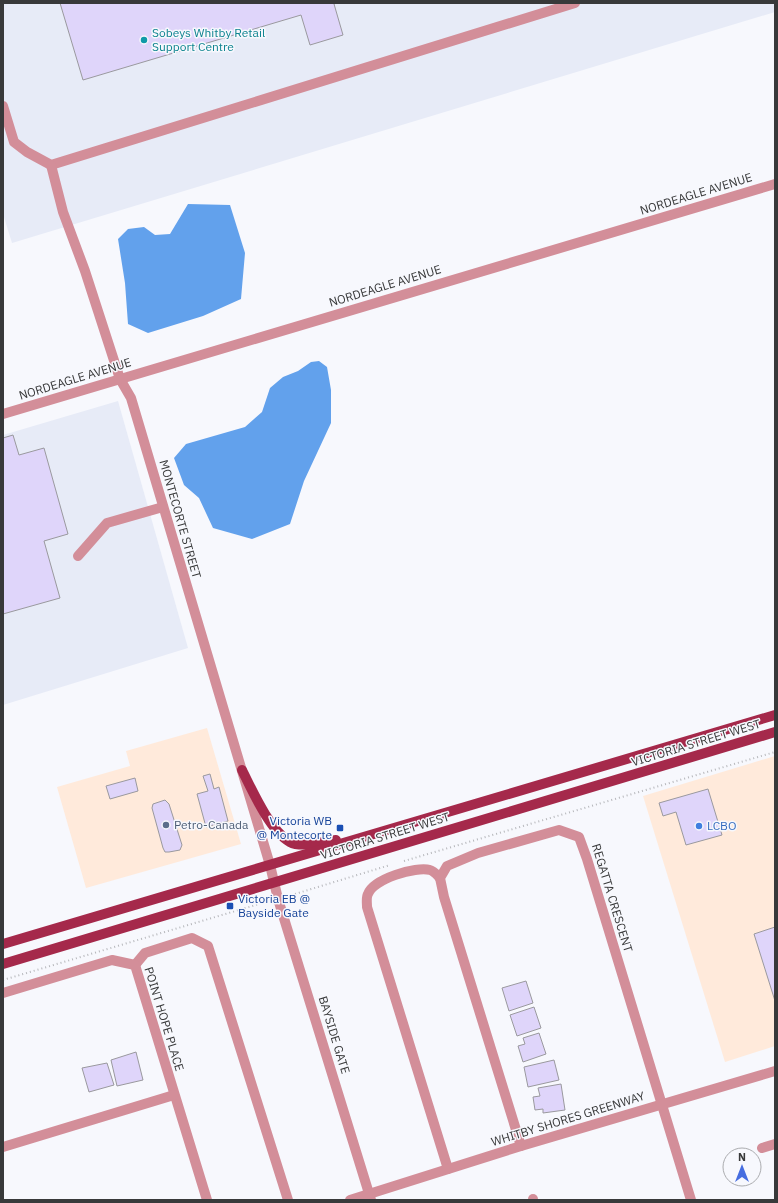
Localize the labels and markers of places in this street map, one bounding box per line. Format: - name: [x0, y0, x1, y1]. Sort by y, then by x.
- place label: Sobeys Whitby Retail Support Centre: [152, 25, 265, 54]
- marker: Sobeys Whitby Retail Support Centre: [139, 35, 149, 45]
- place label: Victoria WB @ Montecorte: [257, 813, 332, 842]
- place label: Petro-Canada: [174, 817, 249, 832]
- place label: LCBO: [707, 818, 736, 833]
- marker: Petro-Canada: [161, 820, 171, 830]
- marker: LCBO: [694, 821, 704, 831]
- marker: Victoria WB @ Montecorte: [335, 823, 345, 833]
- place label: Victoria EB @ Bayside Gate: [238, 891, 310, 920]
- marker: Victoria EB @ Bayside Gate: [225, 901, 235, 911]

